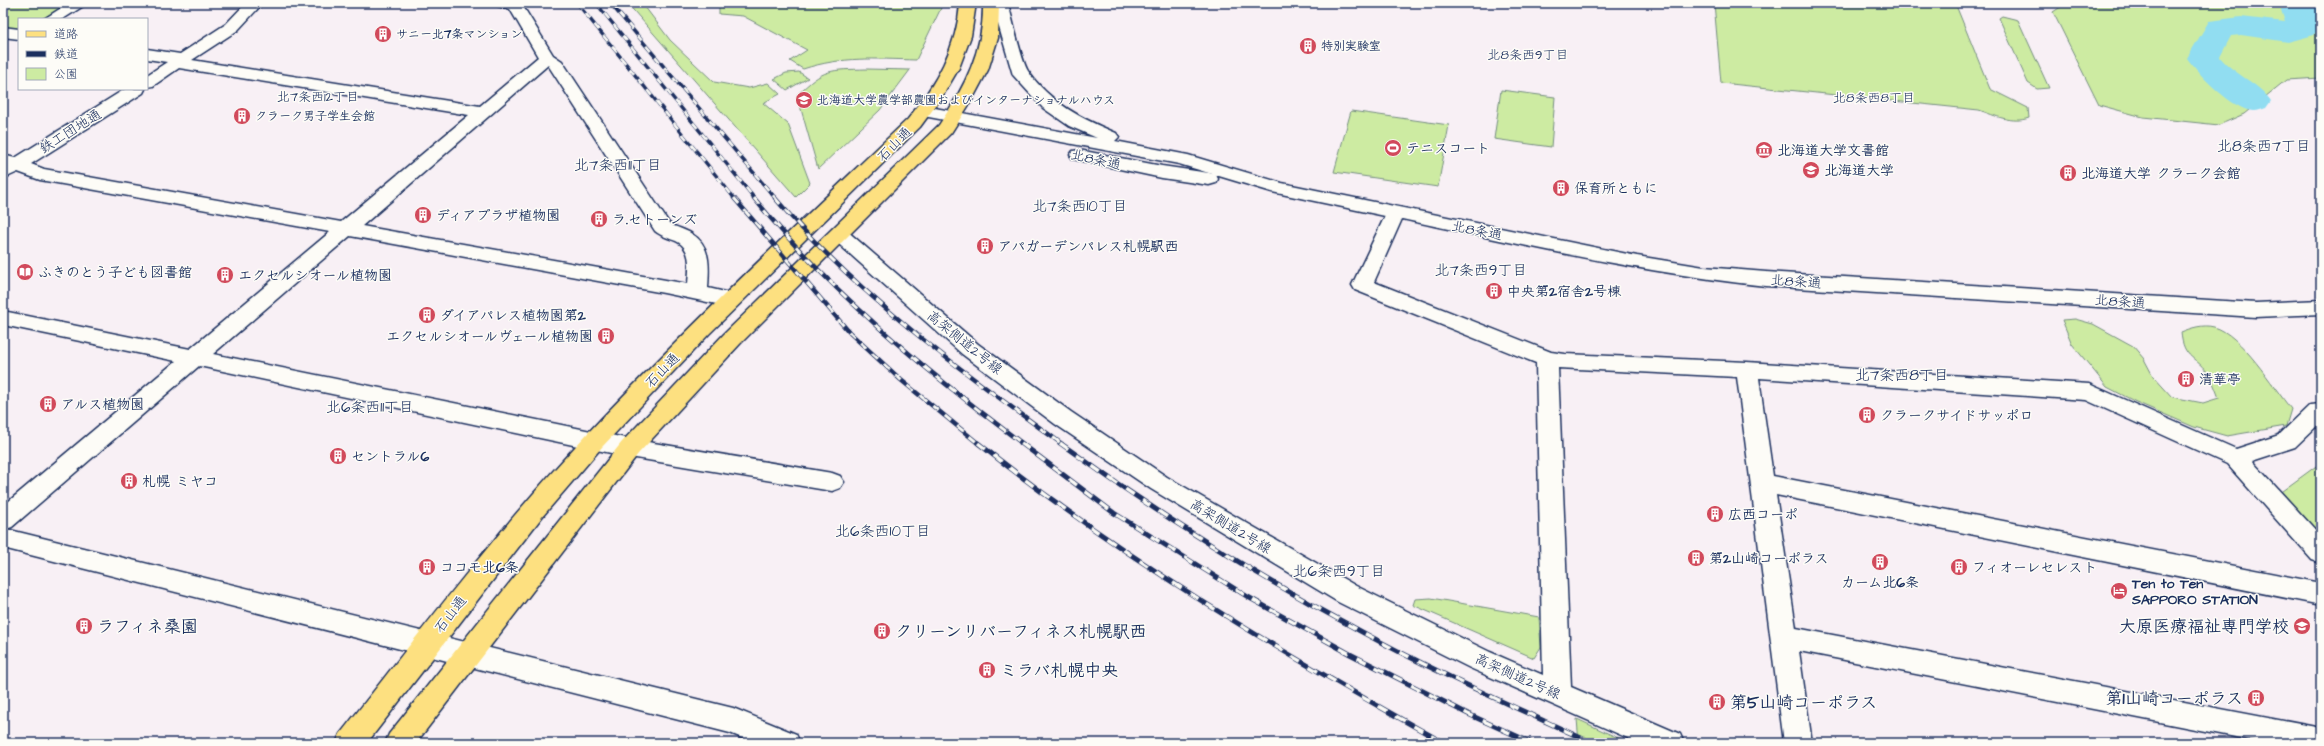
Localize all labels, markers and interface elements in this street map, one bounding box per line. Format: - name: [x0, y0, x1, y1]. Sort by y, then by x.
- legend: [18, 18, 148, 90]
- building icon: サニー北7条マンション: [373, 24, 393, 44]
- text: 道路: [54, 26, 78, 43]
- place label: サニー北7条マンション: [396, 26, 522, 43]
- building icon: 特別実験室: [1298, 36, 1318, 56]
- place label: 特別実験室: [1321, 38, 1381, 55]
- text: 鉄道: [54, 46, 78, 63]
- district label: 北8条西9丁目: [1488, 46, 1568, 64]
- text: 公園: [54, 66, 78, 83]
- district label: 北7条西12丁目: [277, 88, 359, 106]
- district label: 北8条西8丁目: [1833, 89, 1915, 107]
- school or university icon: 北海道大学農学部農園およびインターナショナルハウス: [794, 90, 814, 110]
- place label: 北海道大学農学部農園およびインターナショナルハウス: [817, 92, 1115, 109]
- street label: 鉄工団地通: [36, 105, 106, 159]
- building icon: クラーク男子学生会館: [232, 106, 252, 126]
- place label: クラーク男子学生会館: [255, 108, 375, 125]
- street label: 石山通: [873, 123, 917, 167]
- district label: 北8条西7丁目: [2217, 136, 2311, 157]
- sports icon: テニスコート: [1383, 138, 1403, 158]
- place label: テニスコート: [1406, 139, 1490, 159]
- museum icon: 北海道大学文書館: [1754, 140, 1774, 160]
- place label: 北海道大学文書館: [1777, 141, 1889, 161]
- street label: 北8条通: [1069, 145, 1123, 175]
- district label: 北7条西11丁目: [574, 155, 662, 176]
- school or university icon: 北海道大学: [1801, 160, 1821, 180]
- place label: 北海道大学: [1824, 161, 1894, 181]
- building icon: 北海道大学 クラーク会館: [2058, 163, 2078, 183]
- place label: 北海道大学 クラーク会館: [2081, 164, 2241, 184]
- building icon: 保育所ともに: [1551, 178, 1571, 198]
- place label: 保育所ともに: [1574, 179, 1658, 199]
- district label: 北7条西10丁目: [1032, 196, 1128, 217]
- building icon: ディアプラザ植物園: [413, 205, 433, 225]
- place label: ディアプラザ植物園: [436, 206, 560, 226]
- building icon: ラ.セトーンズ: [589, 209, 609, 229]
- place label: ラ.セトーンズ: [612, 210, 697, 230]
- street label: 北8条通: [1450, 216, 1504, 246]
- building icon: アパガーデンパレス札幌駅西: [975, 236, 995, 256]
- place label: アパガーデンパレス札幌駅西: [998, 237, 1179, 257]
- district label: 北7条西9丁目: [1435, 260, 1527, 281]
- library icon: ふきのとう子ども図書館: [15, 262, 35, 282]
- place label: ふきのとう子ども図書館: [38, 263, 192, 283]
- building icon: エクセルシオール植物園: [215, 265, 235, 285]
- place label: エクセルシオール植物園: [238, 266, 392, 286]
- street label: 北8条通: [1770, 270, 1822, 294]
- building icon: 中央第2宿舎2号棟: [1484, 281, 1504, 301]
- place label: 中央第2宿舎2号棟: [1507, 282, 1622, 302]
- street label: 北8条通: [2094, 290, 2146, 314]
- building icon: ダイアパレス植物園第2: [417, 305, 437, 325]
- place label: ダイアパレス植物園第2: [440, 306, 587, 326]
- street label: 高架側道2号線: [922, 306, 1006, 380]
- building icon: エクセルシオールヴェール植物園: [596, 326, 616, 346]
- place label: エクセルシオールヴェール植物園: [386, 327, 593, 347]
- street label: 石山通: [641, 349, 685, 393]
- district label: 北7条西8丁目: [1855, 365, 1949, 386]
- building icon: 清華亭: [2176, 369, 2196, 389]
- place label: 清華亭: [2199, 370, 2241, 390]
- building icon: アルス植物園: [38, 394, 58, 414]
- place label: アルス植物園: [61, 395, 144, 415]
- district label: 北6条西11丁目: [326, 397, 414, 418]
- building icon: クラークサイドサッポロ: [1857, 405, 1877, 425]
- place label: クラークサイドサッポロ: [1880, 406, 2033, 426]
- building icon: セントラル6: [328, 446, 348, 466]
- place label: セントラル6: [351, 447, 429, 467]
- building icon: 札幌 ミヤコ: [119, 471, 139, 491]
- place label: 札幌 ミヤコ: [142, 472, 218, 492]
- street label: 高架側道2号線: [1186, 495, 1275, 559]
- building icon: 広西コーポ: [1705, 504, 1725, 524]
- place label: 広西コーポ: [1728, 505, 1798, 525]
- district label: 北6条西10丁目: [835, 521, 931, 542]
- building icon: 第2山崎コーポラス: [1686, 548, 1706, 568]
- place label: 第2山崎コーポラス: [1709, 549, 1828, 569]
- building icon: カーム北6条: [1870, 552, 1890, 572]
- building icon: ココモ北6条: [417, 557, 437, 577]
- building icon: フィオーレセレスト: [1949, 557, 1969, 577]
- place label: ココモ北6条: [440, 558, 519, 578]
- place label: フィオーレセレスト: [1972, 558, 2097, 578]
- district label: 北6条西9丁目: [1293, 561, 1385, 582]
- place label: カーム北6条: [1841, 573, 1919, 593]
- place label: Ten to Ten SAPPORO STATION: [2131, 574, 2258, 610]
- hotel icon: Ten to Ten SAPPORO STATION: [2109, 581, 2129, 601]
- street label: 石山通: [430, 592, 472, 637]
- place label: ラフィネ桑園: [97, 615, 198, 639]
- place label: 大原医療福祉専門学校: [2119, 615, 2289, 639]
- building icon: ラフィネ桑園: [74, 616, 94, 636]
- school or university icon: 大原医療福祉専門学校: [2292, 616, 2312, 636]
- place label: クリーンリバーフィネス札幌駅西: [895, 620, 1147, 644]
- building icon: クリーンリバーフィネス札幌駅西: [872, 621, 892, 641]
- street label: 高架側道2号線: [1471, 649, 1564, 705]
- place label: ミラバ札幌中央: [1000, 659, 1118, 683]
- building icon: ミラバ札幌中央: [977, 660, 997, 680]
- place label: 第1山崎コーポラス: [2106, 687, 2243, 711]
- building icon: 第1山崎コーポラス: [2246, 688, 2266, 708]
- place label: 第5山崎コーポラス: [1730, 691, 1877, 715]
- building icon: 第5山崎コーポラス: [1707, 692, 1727, 712]

